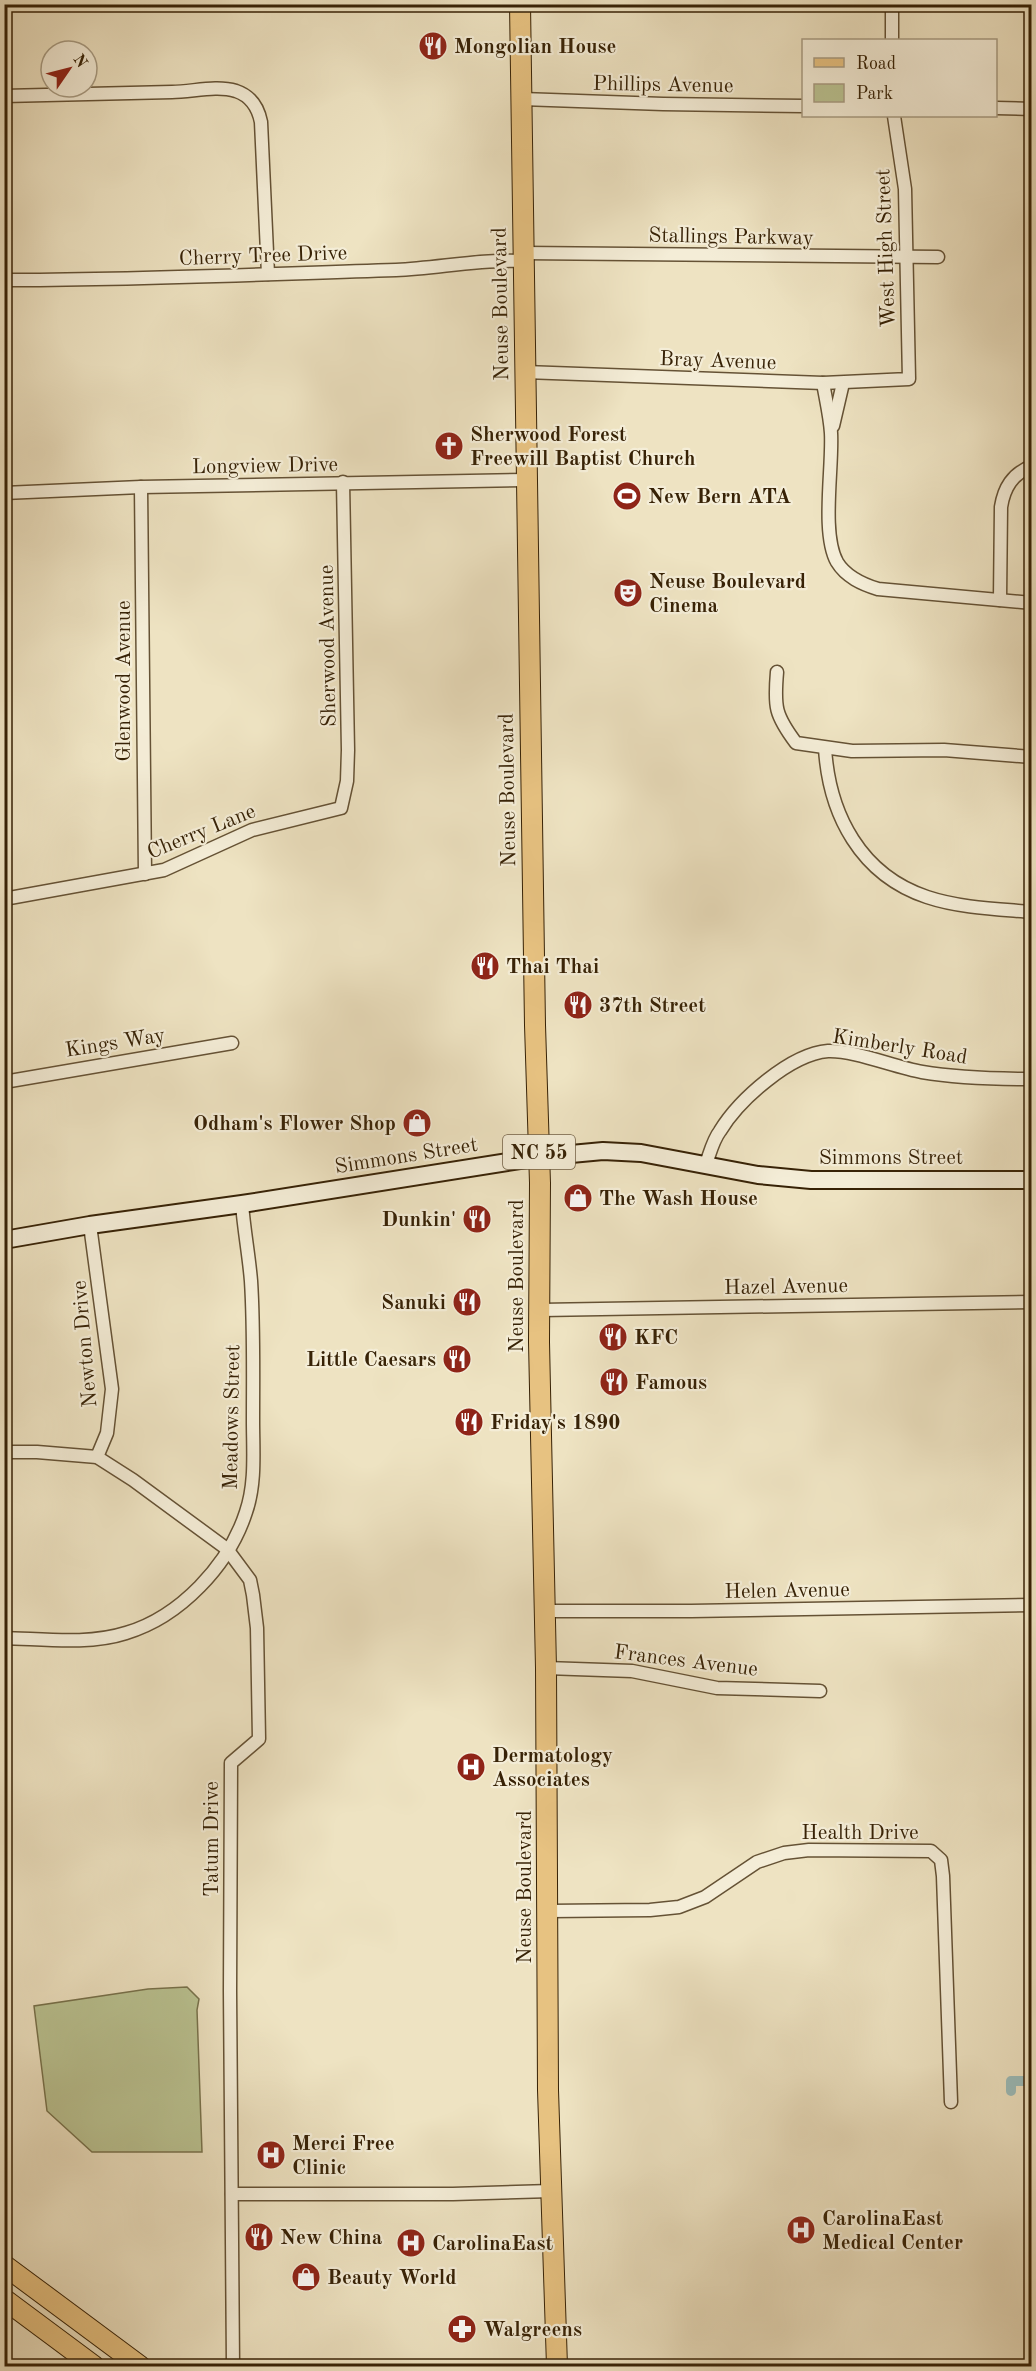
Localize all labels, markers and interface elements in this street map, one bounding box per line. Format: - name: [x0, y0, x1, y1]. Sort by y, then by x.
- restaurant icon: Mongolian House: [417, 30, 449, 62]
- place label: Mongolian House: [454, 37, 616, 58]
- north arrow: [39, 39, 99, 99]
- legend: [802, 39, 997, 117]
- text: N: [70, 52, 90, 72]
- text: Road: [856, 55, 896, 73]
- street label: Phillips Avenue: [592, 74, 734, 97]
- text: Park: [856, 85, 893, 103]
- street label: West High Street: [873, 168, 900, 328]
- street label: Stallings Parkway: [648, 226, 814, 249]
- street label: Neuse Boulevard: [490, 227, 513, 381]
- street label: Cherry Tree Drive: [178, 243, 348, 270]
- street label: Bray Avenue: [659, 349, 777, 374]
- place label: Sherwood Forest Freewill Baptist Church: [470, 425, 696, 470]
- church icon: Sherwood Forest Freewill Baptist Church: [433, 430, 465, 462]
- street label: Longview Drive: [192, 455, 338, 478]
- sports icon: New Bern ATA: [611, 480, 643, 512]
- place label: New Bern ATA: [648, 487, 791, 508]
- street label: Sherwood Avenue: [317, 565, 340, 727]
- place label: Neuse Boulevard Cinema: [649, 572, 806, 617]
- theatre icon: Neuse Boulevard Cinema: [612, 577, 644, 609]
- street label: Glenwood Avenue: [114, 600, 135, 762]
- street label: Neuse Boulevard: [497, 713, 520, 867]
- street label: Cherry Lane: [144, 801, 259, 864]
- restaurant icon: Thai Thai: [469, 950, 501, 982]
- place label: Thai Thai: [506, 957, 599, 978]
- restaurant icon: 37th Street: [562, 989, 594, 1021]
- place label: 37th Street: [599, 996, 706, 1017]
- street label: Kings Way: [64, 1025, 167, 1062]
- street label: Kimberly Road: [831, 1026, 969, 1069]
- shop icon: Odham's Flower Shop: [401, 1107, 433, 1139]
- place label: Odham's Flower Shop: [193, 1114, 396, 1135]
- street label: Simmons Street: [333, 1135, 479, 1178]
- road number: NC 55: [503, 1135, 575, 1169]
- street label: Simmons Street: [819, 1148, 963, 1169]
- shop icon: The Wash House: [562, 1182, 594, 1214]
- place label: The Wash House: [599, 1189, 758, 1210]
- street label: Neuse Boulevard: [507, 1199, 528, 1353]
- restaurant icon: Dunkin': [461, 1203, 493, 1235]
- place label: Dunkin': [382, 1210, 456, 1231]
- street label: Hazel Avenue: [724, 1276, 848, 1299]
- street label: Newton Drive: [69, 1279, 102, 1408]
- restaurant icon: Sanuki: [451, 1286, 483, 1318]
- place label: Sanuki: [381, 1293, 446, 1314]
- restaurant icon: KFC: [597, 1321, 629, 1353]
- place label: KFC: [634, 1328, 678, 1349]
- restaurant icon: Little Caesars: [441, 1343, 473, 1375]
- street label: Meadows Street: [221, 1344, 244, 1490]
- place label: Little Caesars: [306, 1350, 436, 1371]
- restaurant icon: Famous: [598, 1366, 630, 1398]
- place label: Famous: [635, 1373, 707, 1394]
- restaurant icon: Friday's 1890: [453, 1406, 485, 1438]
- place label: Friday's 1890: [490, 1413, 620, 1434]
- street label: Helen Avenue: [724, 1580, 850, 1603]
- street label: Frances Avenue: [613, 1642, 759, 1681]
- place label: Dermatology Associates: [492, 1746, 613, 1791]
- hospital icon: Dermatology Associates: [455, 1751, 487, 1783]
- street label: Tatum Drive: [202, 1781, 223, 1897]
- street label: Neuse Boulevard: [515, 1810, 536, 1964]
- street label: Health Drive: [801, 1823, 919, 1844]
- place label: Merci Free Clinic: [292, 2134, 395, 2179]
- hospital icon: Merci Free Clinic: [255, 2139, 287, 2171]
- place label: CarolinaEast Medical Center: [822, 2209, 963, 2254]
- hospital icon: CarolinaEast Medical Center: [785, 2214, 817, 2246]
- restaurant icon: New China: [243, 2221, 275, 2253]
- hospital icon: CarolinaEast: [395, 2227, 427, 2259]
- place label: New China: [280, 2228, 383, 2249]
- place label: CarolinaEast: [432, 2234, 553, 2255]
- shop icon: Beauty World: [290, 2261, 322, 2293]
- place label: Beauty World: [327, 2268, 457, 2289]
- pharmacy icon: Walgreens: [446, 2313, 478, 2345]
- place label: Walgreens: [483, 2320, 582, 2341]

